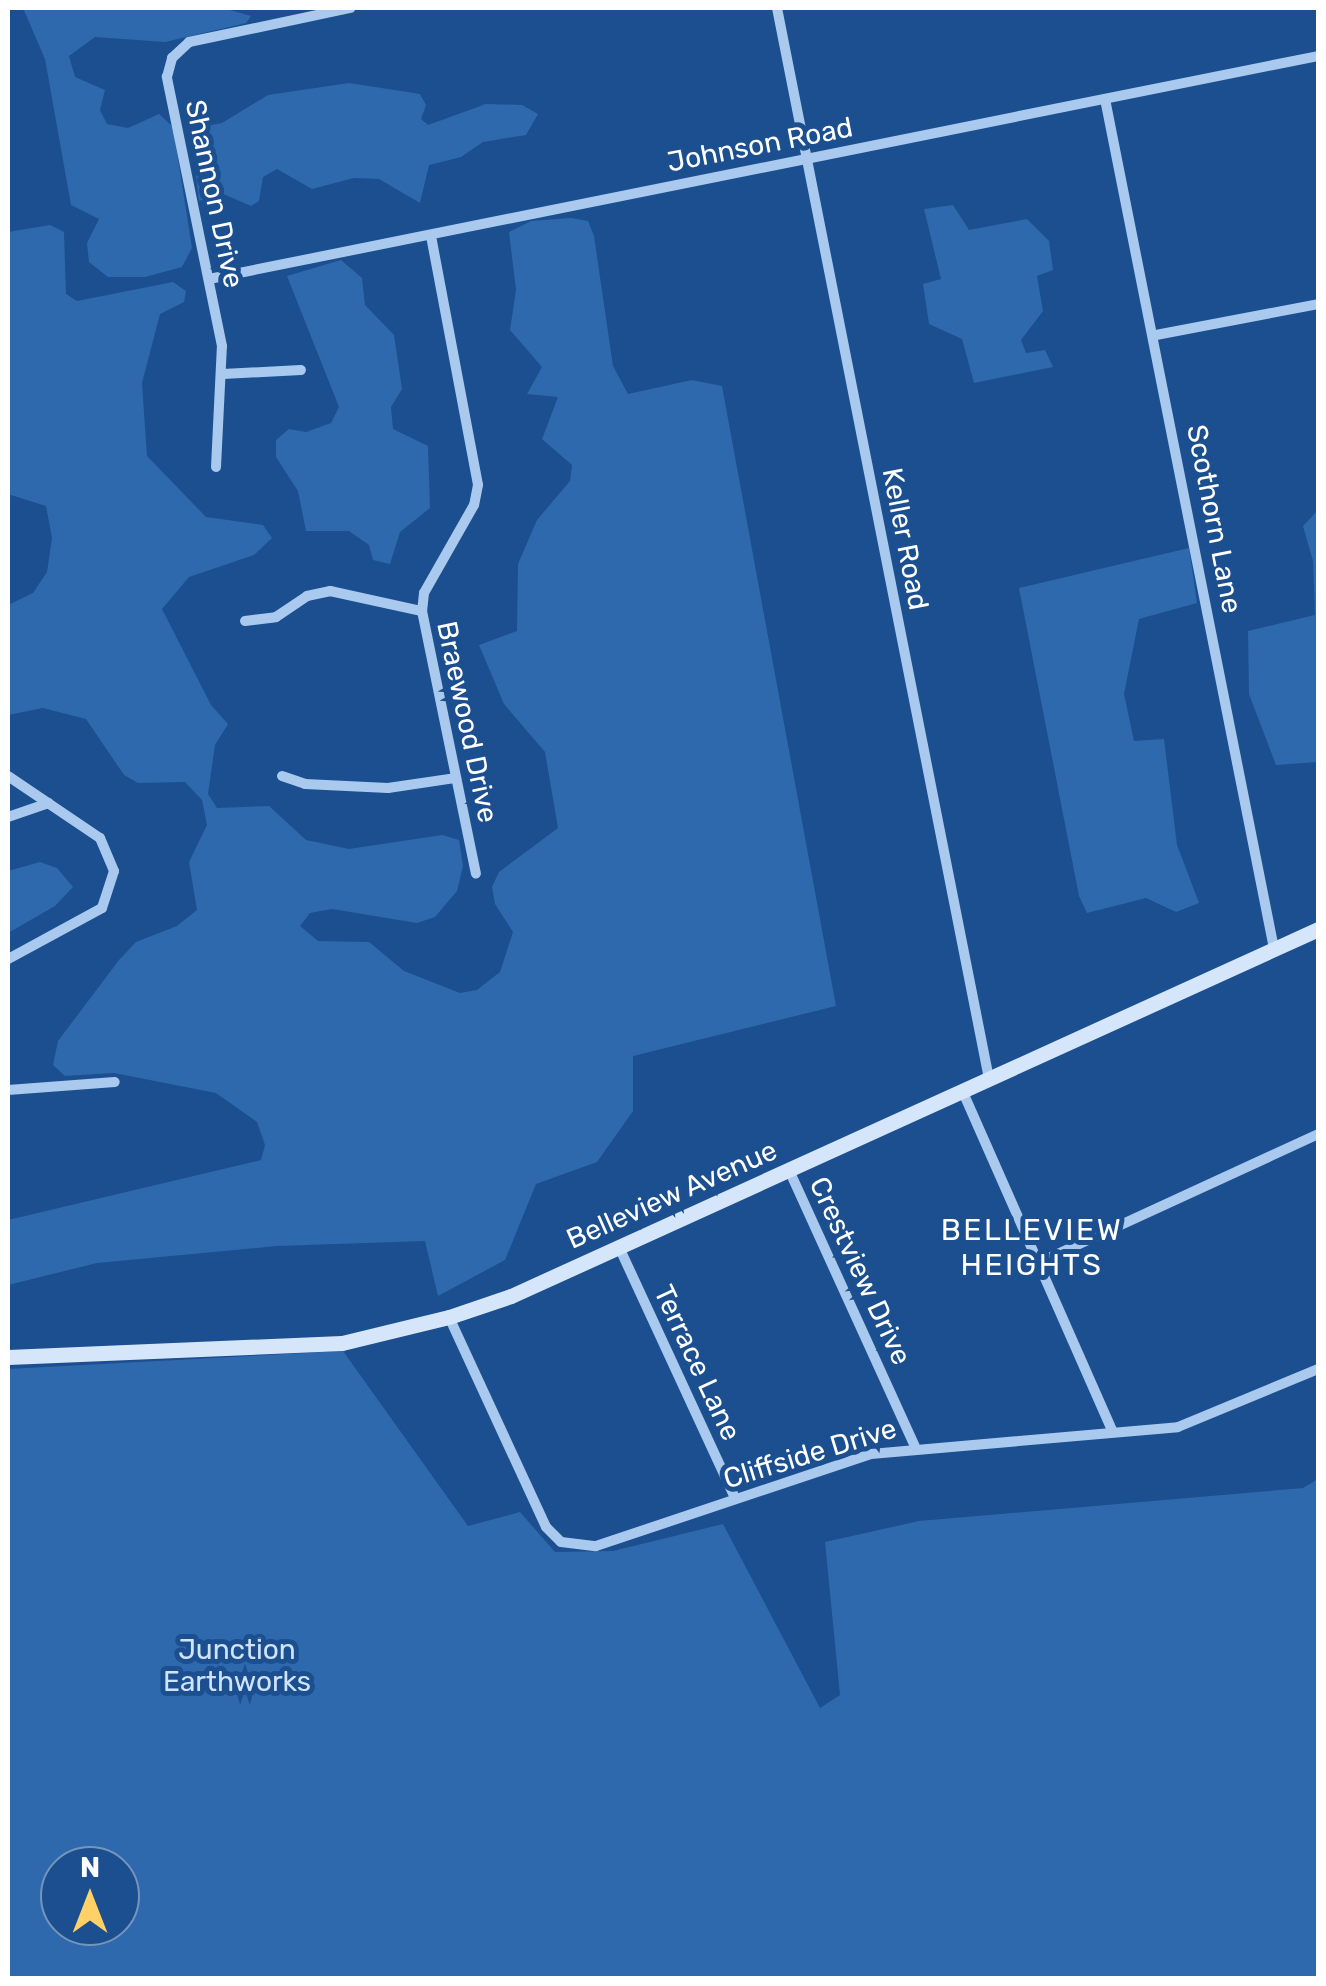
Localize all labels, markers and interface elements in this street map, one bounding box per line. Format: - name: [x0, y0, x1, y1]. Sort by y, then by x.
- street label: Shannon Drive: [178, 97, 250, 291]
- street label: Johnson Road: [664, 111, 856, 179]
- street label: Scothorn Lane: [1179, 422, 1249, 616]
- street label: Keller Road: [875, 465, 935, 613]
- street label: Braewood Drive: [429, 618, 505, 826]
- street label: Belleview Avenue: [561, 1133, 783, 1257]
- street label: Crestview Drive: [802, 1171, 918, 1371]
- district label: BELLEVIEW HEIGHTS: [941, 1212, 1123, 1282]
- street label: Terrace Lane: [646, 1280, 748, 1446]
- street label: Cliffside Drive: [719, 1412, 901, 1496]
- park label: Junction Earthworks: [163, 1633, 311, 1699]
- north arrow: [40, 1846, 140, 1946]
- text: N: [80, 1851, 100, 1884]

